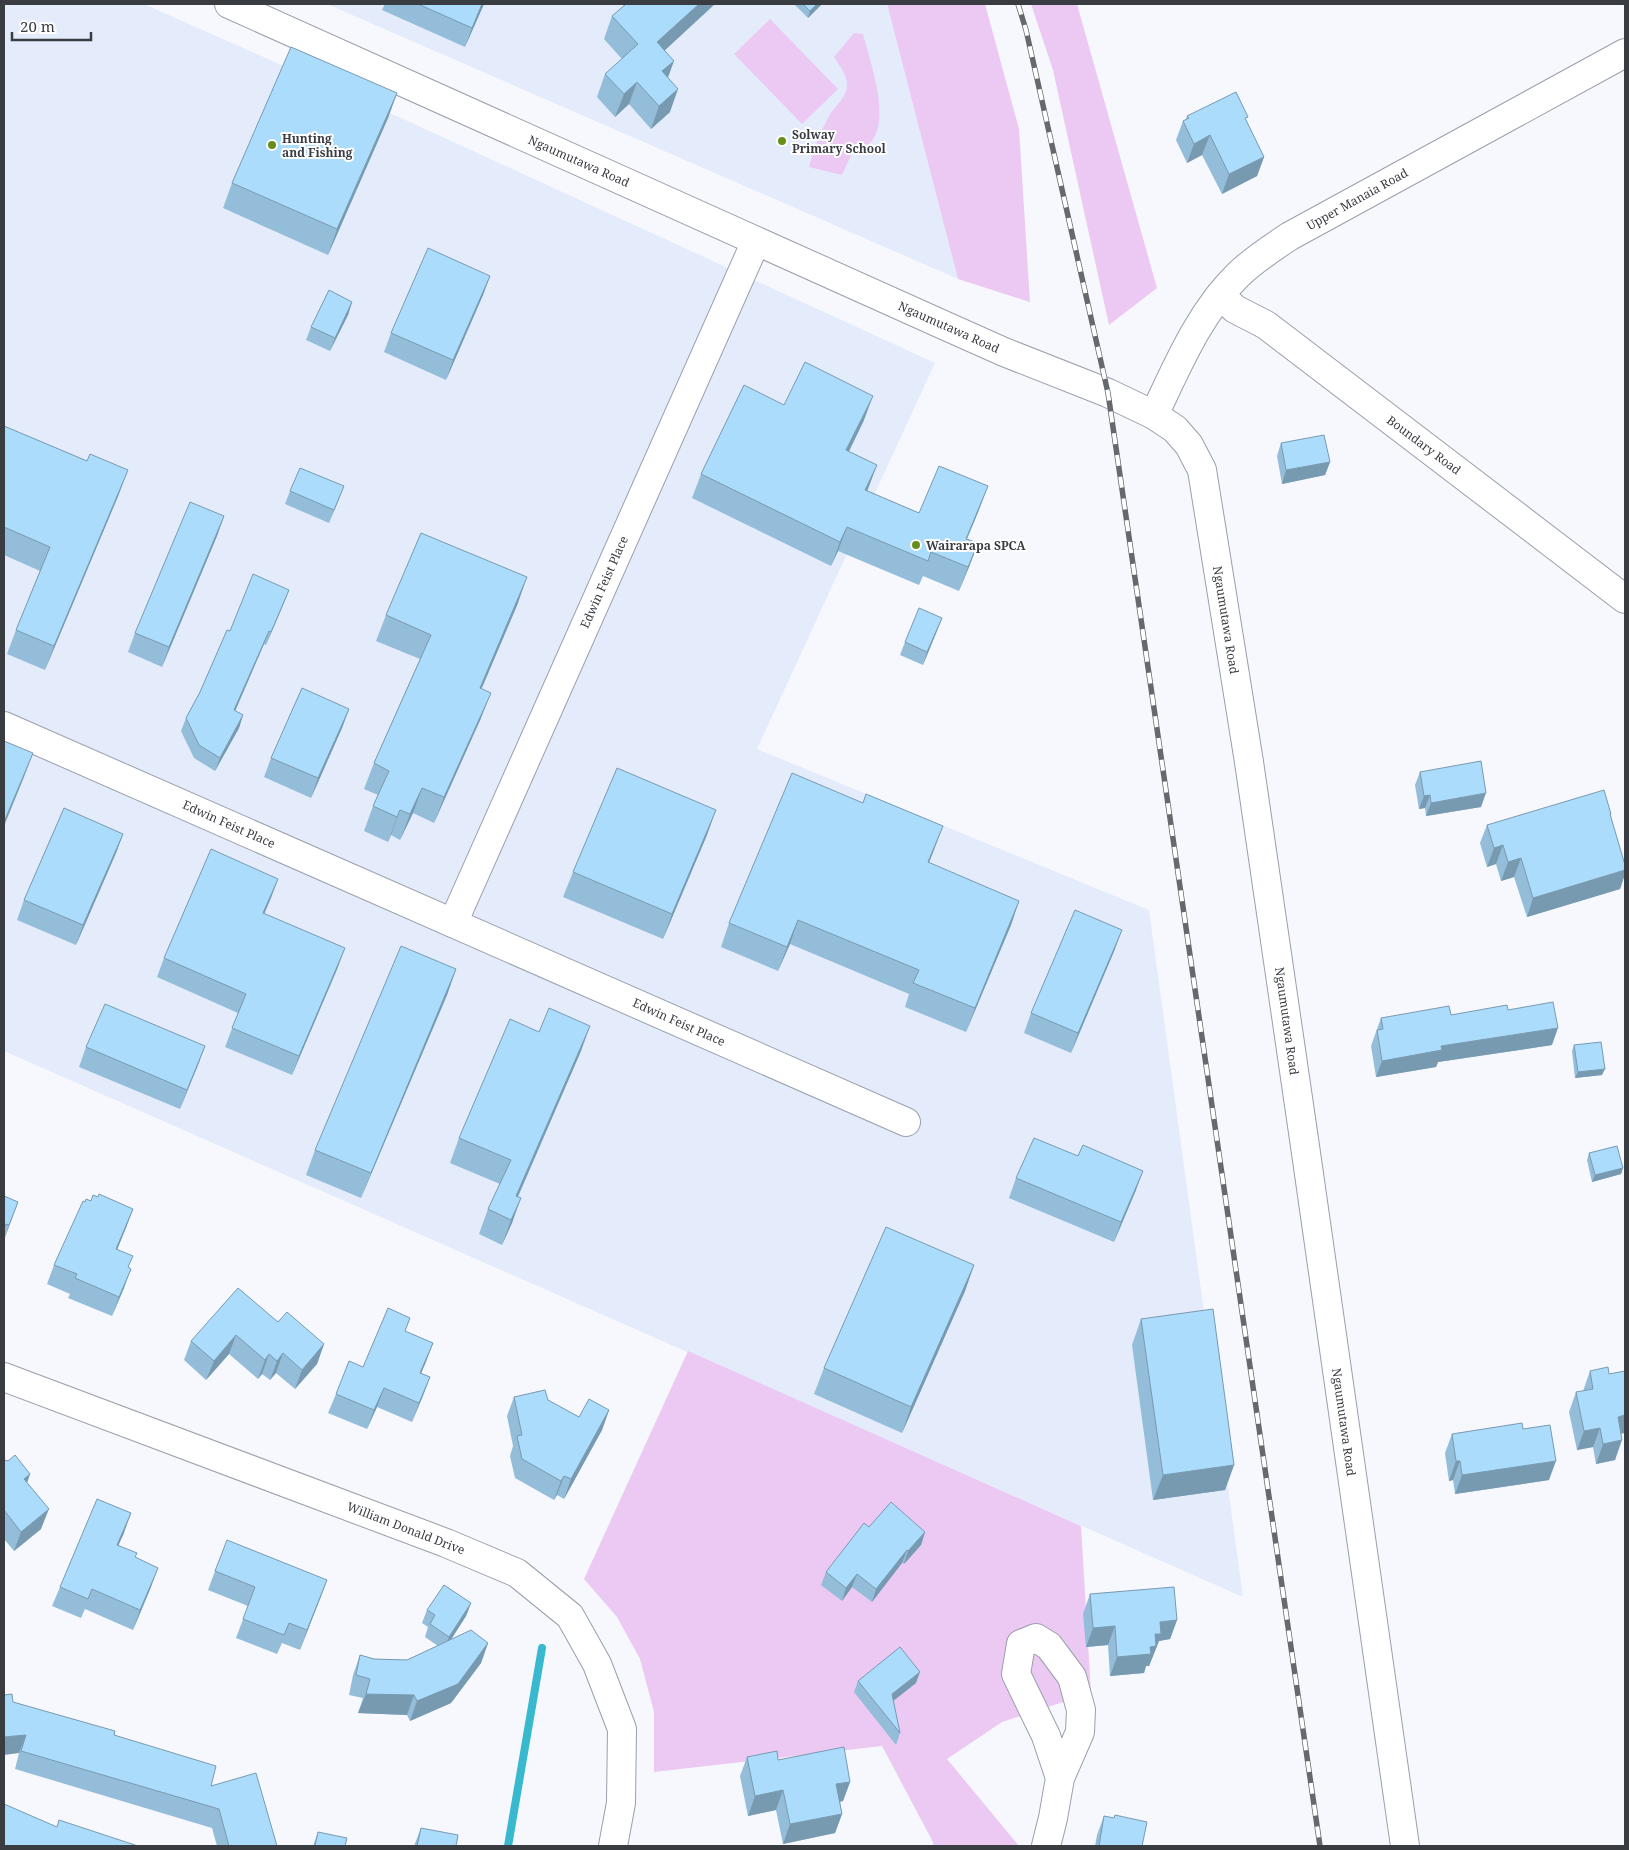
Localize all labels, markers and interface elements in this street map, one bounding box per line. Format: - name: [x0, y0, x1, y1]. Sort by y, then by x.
- scale bar: [12, 10, 91, 42]
- text: 20 m: [20, 16, 55, 36]
- place label: Solway Primary School: [792, 126, 887, 157]
- place label: Hunting and Fishing: [282, 130, 353, 161]
- street label: Ngaumutawa Road: [526, 131, 633, 191]
- marker: Solway Primary School: [776, 135, 788, 147]
- marker: Hunting and Fishing: [266, 139, 278, 151]
- street label: Upper Manaia Road: [1303, 164, 1411, 234]
- street label: Ngaumutawa Road: [896, 297, 1003, 357]
- street label: Boundary Road: [1383, 412, 1465, 479]
- street label: Edwin Feist Place: [576, 533, 632, 631]
- place label: Wairarapa SPCA: [926, 537, 1027, 554]
- marker: Wairarapa SPCA: [910, 539, 922, 551]
- street label: Ngaumutawa Road: [1209, 565, 1243, 676]
- street label: Edwin Feist Place: [180, 796, 278, 852]
- street label: Ngaumutawa Road: [1271, 966, 1303, 1077]
- street label: Edwin Feist Place: [630, 994, 728, 1050]
- street label: Ngaumutawa Road: [1328, 1367, 1360, 1478]
- street label: William Donald Drive: [345, 1498, 467, 1558]

